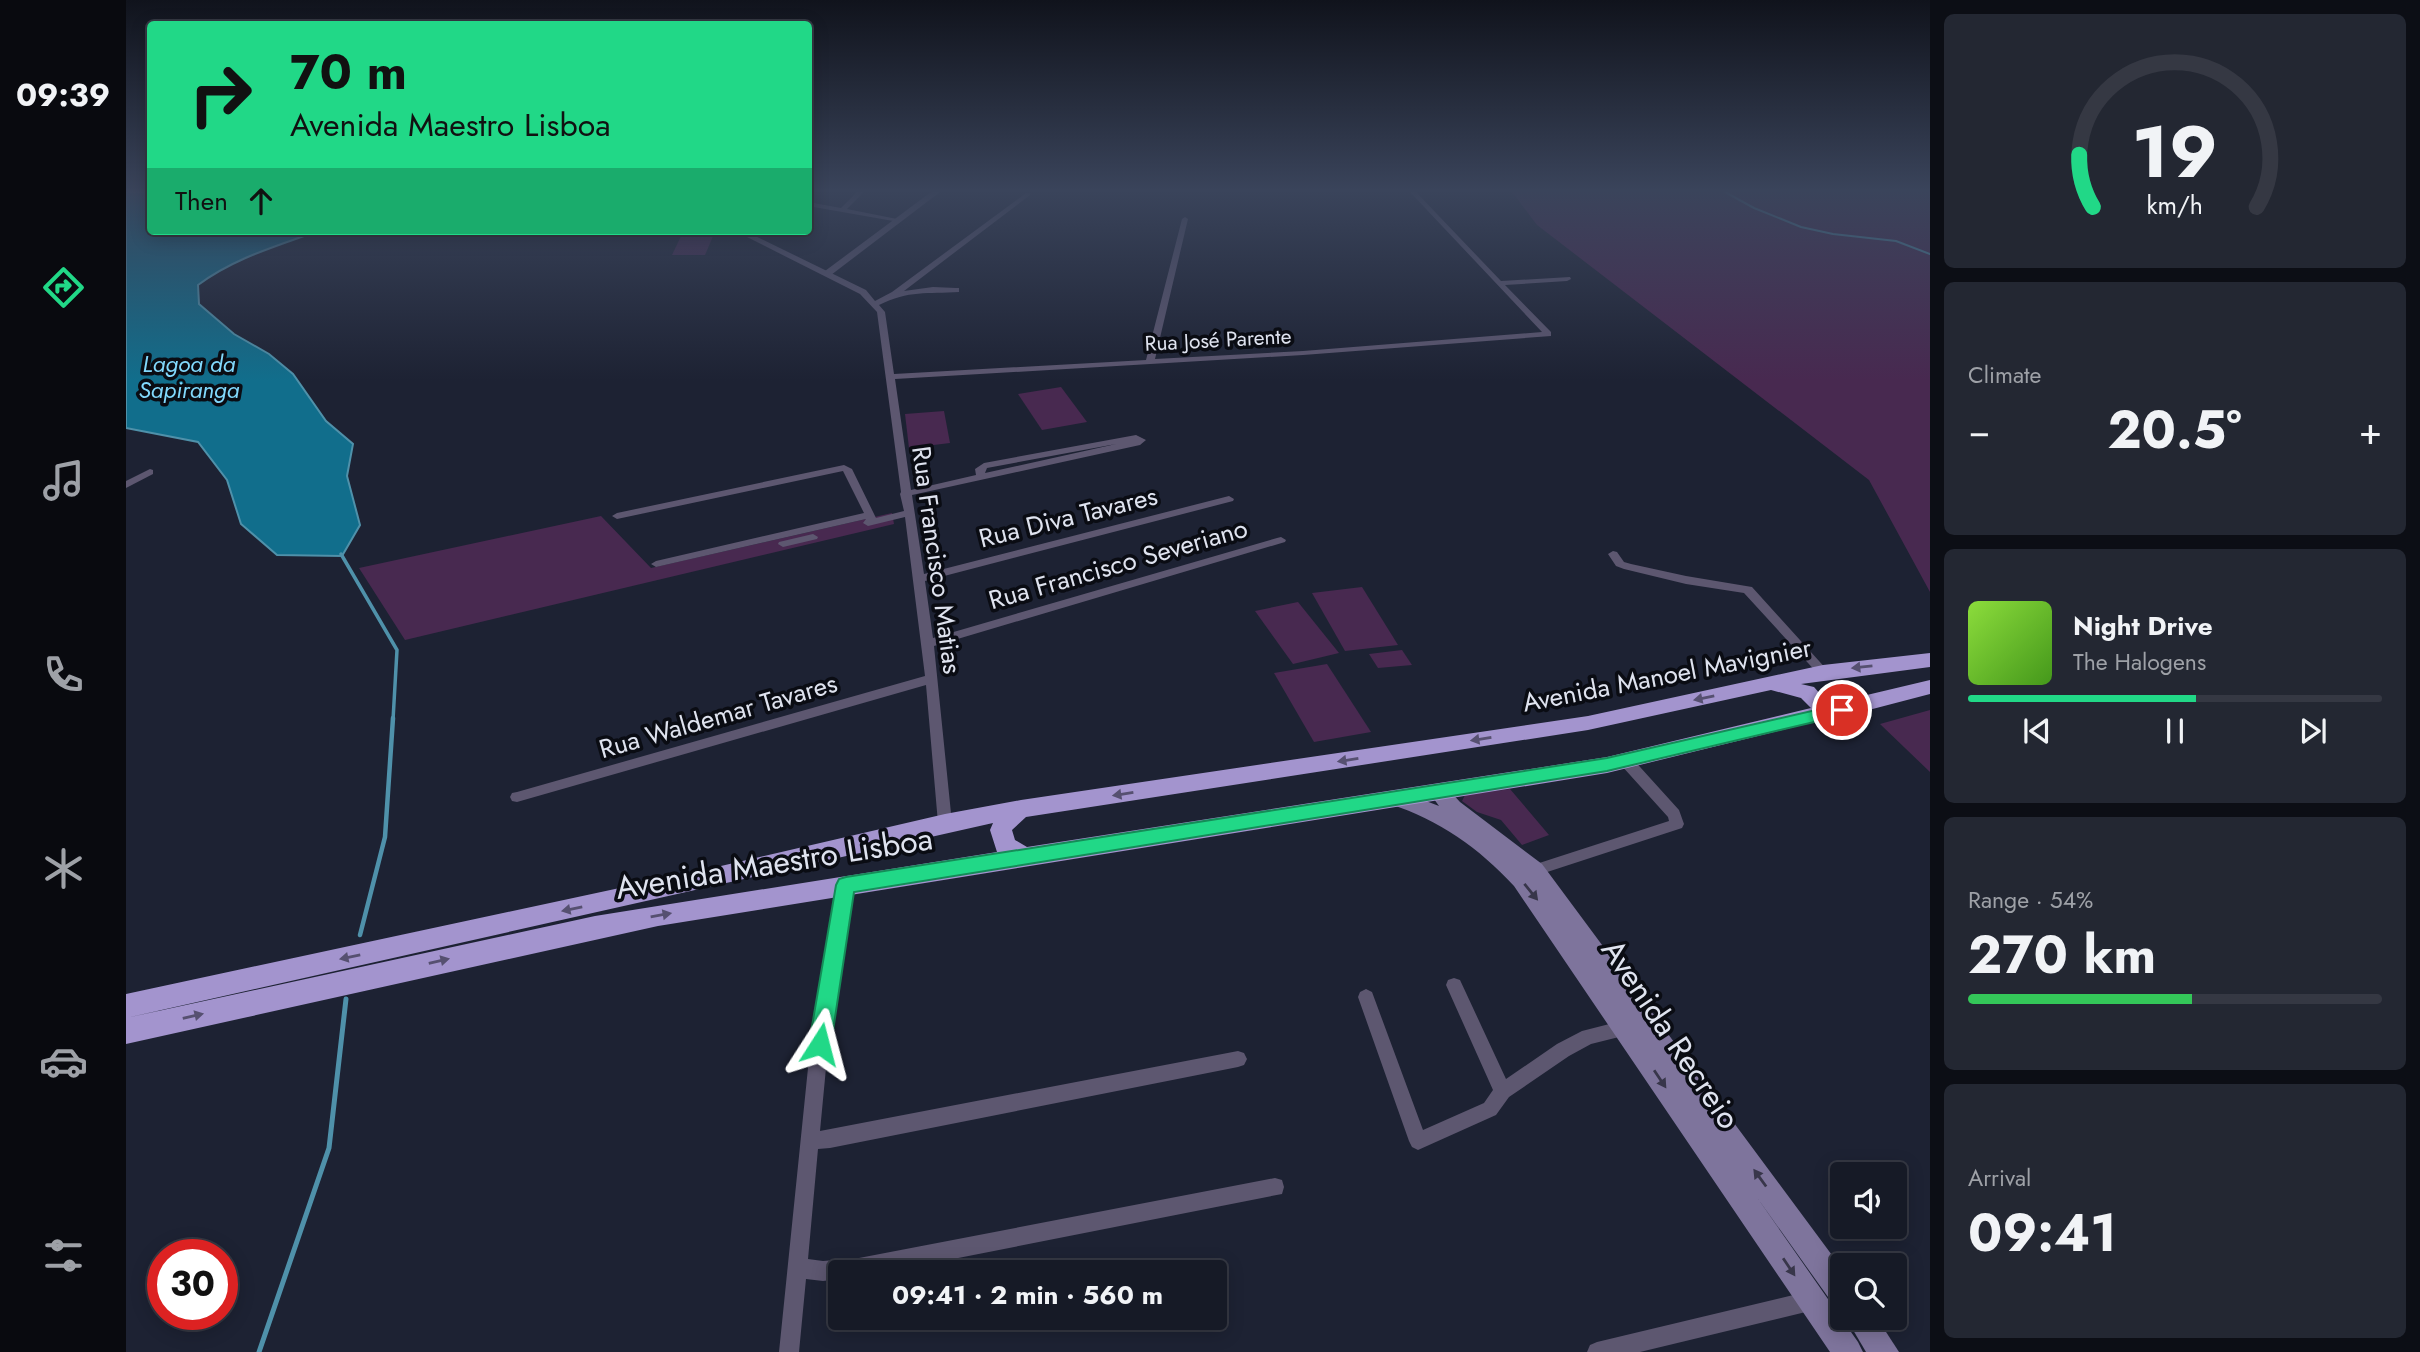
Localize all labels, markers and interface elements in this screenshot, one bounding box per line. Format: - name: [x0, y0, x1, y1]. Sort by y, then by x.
- text: 70 m: [290, 37, 407, 107]
- icon: right: [175, 49, 266, 140]
- text: 09:39: [16, 72, 110, 118]
- text: 19: [2132, 99, 2218, 204]
- text: Avenida Maestro Lisboa: [290, 102, 611, 148]
- text: Then: [175, 182, 228, 220]
- icon: ahead: [242, 182, 280, 220]
- text: km/h: [2147, 187, 2203, 223]
- icon: directions: [39, 263, 88, 312]
- street label: Rua José Parente: [1144, 321, 1292, 359]
- water label: Lagoa da Sapiranga: [139, 347, 240, 407]
- text: Climate: [1968, 358, 2041, 392]
- text: 20.5°: [2107, 392, 2242, 468]
- text: −: [1968, 403, 1990, 458]
- text: +: [2359, 403, 2382, 458]
- street label: Rua Francisco Matias: [902, 444, 972, 676]
- icon: music: [39, 456, 88, 505]
- street label: Rua Diva Tavares: [975, 476, 1161, 558]
- street label: Rua Francisco Severiano: [984, 509, 1252, 619]
- text: Night Drive: [2073, 607, 2213, 645]
- street label: Avenida Manoel Mavignier: [1519, 628, 1815, 722]
- text: The Halogens: [2073, 645, 2206, 679]
- icon: phone: [39, 650, 88, 699]
- one-way arrow: [1851, 662, 1873, 673]
- street label: Rua Waldemar Tavares: [594, 664, 842, 768]
- pin: [1812, 680, 1872, 740]
- icon: arrive: [1823, 691, 1861, 729]
- one-way arrow: [1693, 692, 1715, 703]
- icon: previous: [2018, 712, 2056, 750]
- icon: pause: [2156, 712, 2194, 750]
- icon: next: [2294, 712, 2332, 750]
- one-way arrow: [1470, 734, 1492, 745]
- one-way arrow: [1337, 755, 1359, 766]
- one-way arrow: [1112, 788, 1134, 799]
- street label: Avenida Maestro Lisboa: [612, 815, 936, 911]
- icon: climate: [39, 844, 88, 893]
- text: Range · 54%: [1968, 883, 2093, 917]
- one-way arrow: [1523, 884, 1538, 901]
- one-way arrow: [561, 903, 583, 914]
- one-way arrow: [650, 909, 672, 920]
- text: 270 km: [1968, 917, 2156, 993]
- street label: Avenida Recreio: [1590, 930, 1752, 1138]
- one-way arrow: [339, 952, 361, 963]
- one-way arrow: [428, 956, 450, 967]
- position arrow: [783, 1007, 857, 1081]
- one-way arrow: [182, 1010, 204, 1021]
- icon: car: [39, 1037, 88, 1086]
- one-way arrow: [1653, 1070, 1667, 1088]
- text: Arrival: [1968, 1161, 2031, 1195]
- map controls: [1830, 1162, 1907, 1330]
- button: sound: [1830, 1162, 1907, 1239]
- one-way arrow: [1753, 1169, 1767, 1187]
- text: 09:41: [1968, 1195, 2117, 1271]
- icon: filters: [39, 1231, 88, 1280]
- speed limit sign: 30: [147, 1239, 238, 1330]
- button: search: [1830, 1253, 1907, 1330]
- one-way arrow: [1782, 1258, 1796, 1276]
- text: 09:41 · 2 min · 560 m: [892, 1276, 1163, 1314]

